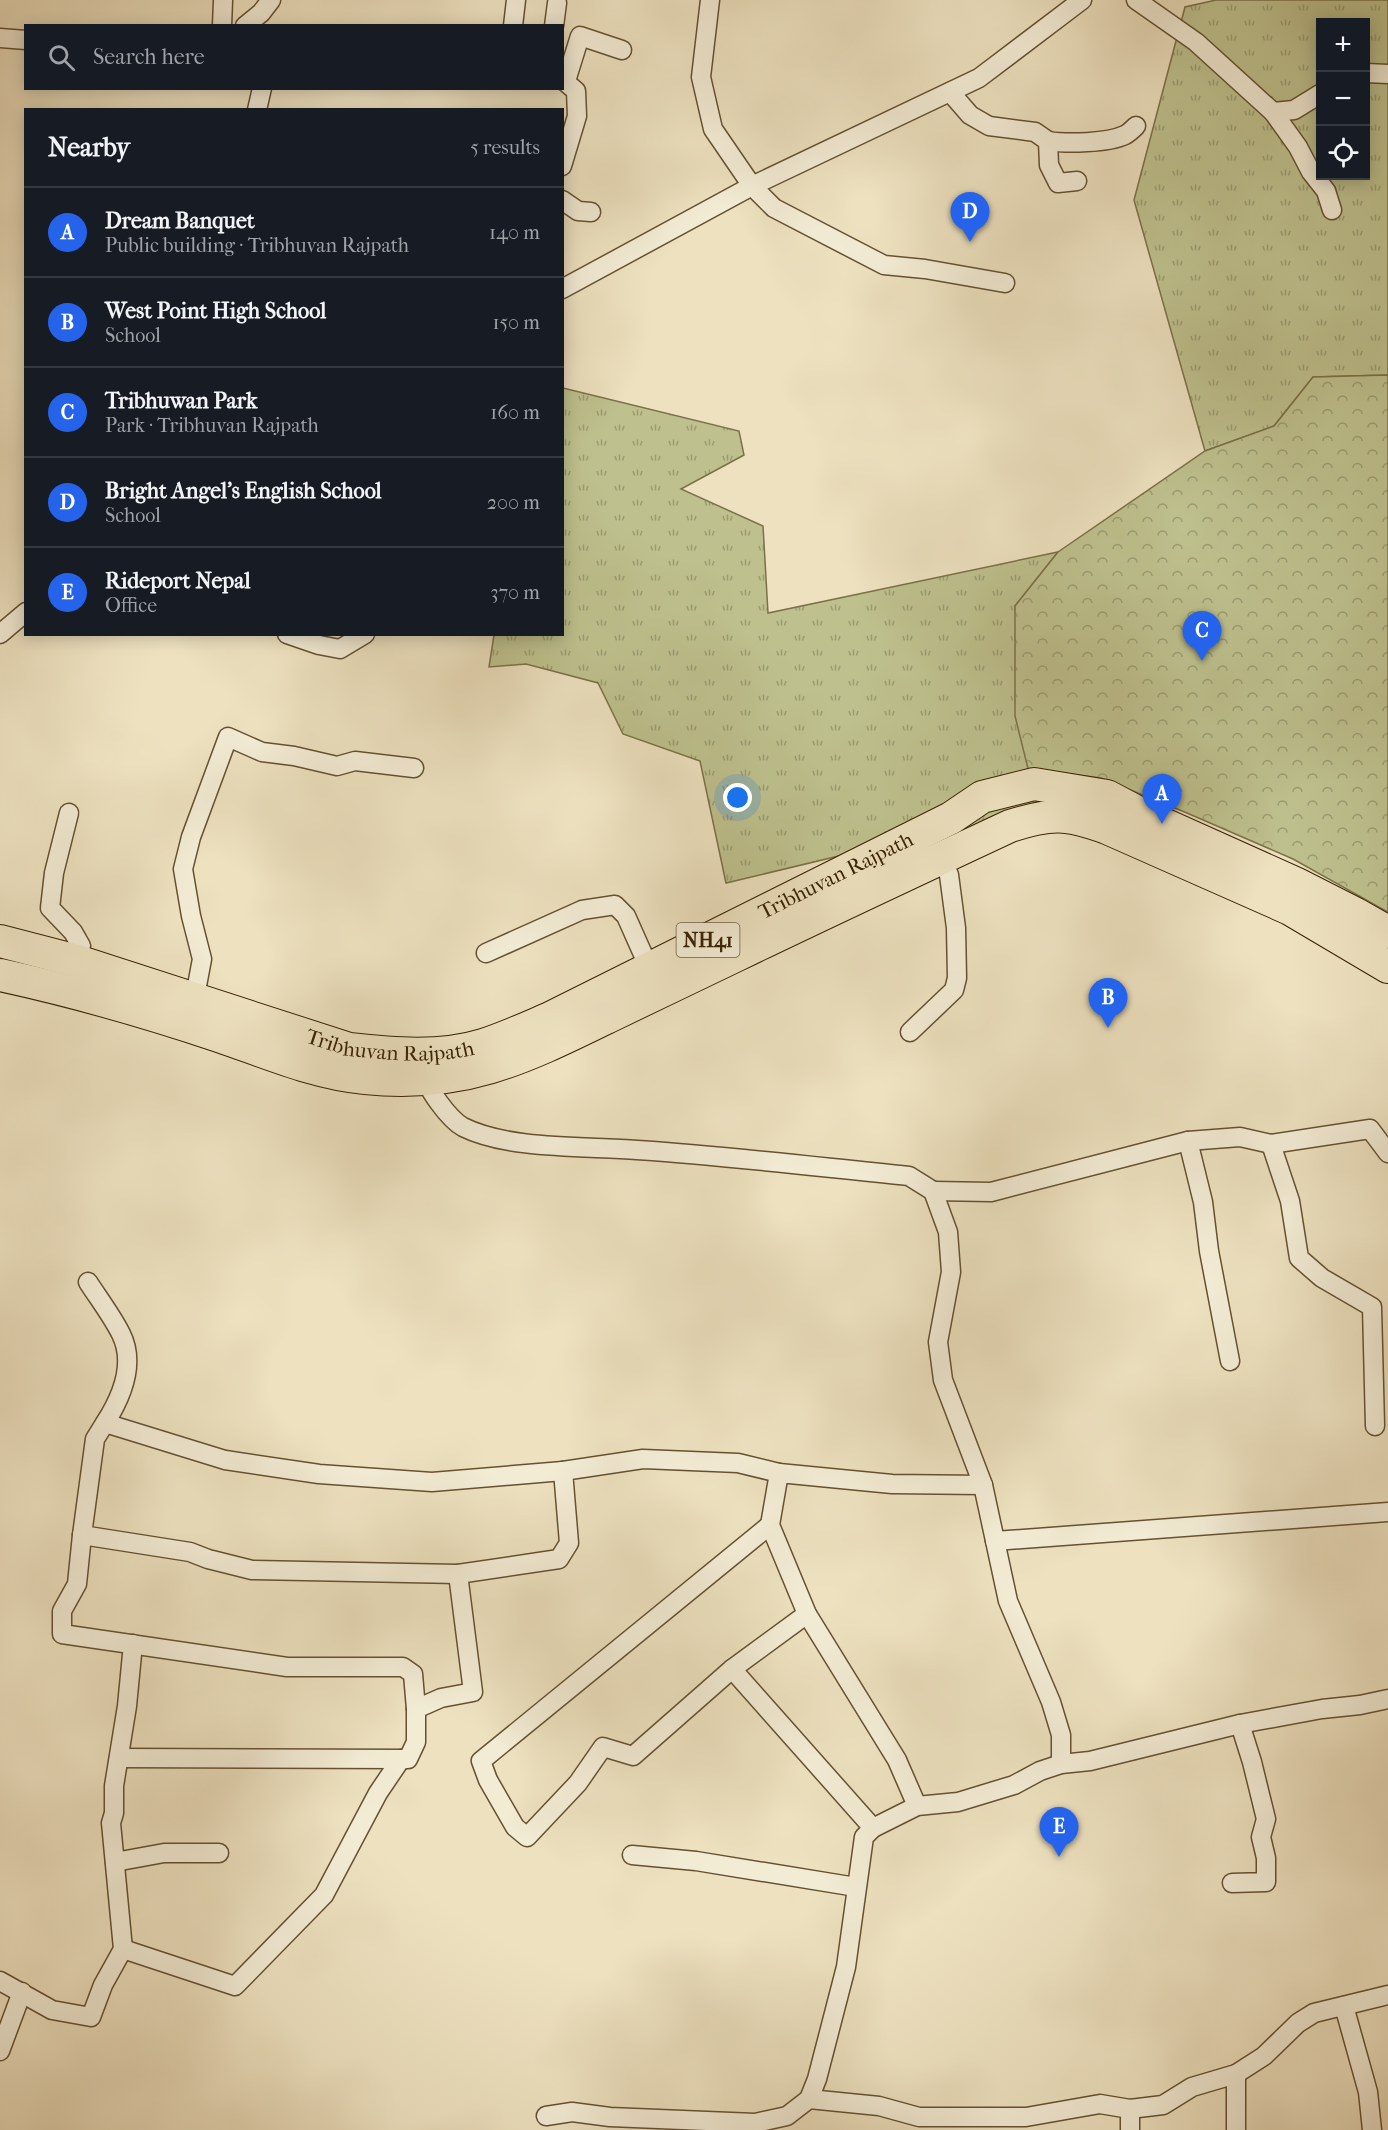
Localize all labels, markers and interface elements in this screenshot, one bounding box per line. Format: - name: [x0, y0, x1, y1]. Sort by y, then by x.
- map controls: [1316, 18, 1370, 180]
- button: +: [1316, 18, 1370, 72]
- search box: [24, 24, 564, 90]
- icon: search: [45, 41, 78, 74]
- text: Search here: [93, 44, 205, 70]
- button: −: [1316, 72, 1370, 126]
- button: locate: [1316, 126, 1370, 180]
- text: Nearby: [48, 132, 130, 163]
- text: 5 results: [470, 136, 540, 159]
- pin: D: [950, 192, 990, 242]
- text: Dream Banquet: [105, 208, 255, 234]
- text: A: [61, 221, 74, 244]
- text: 140 m: [489, 221, 540, 244]
- text: Public building · Tribhuvan Rajpath: [105, 234, 409, 257]
- text: West Point High School: [105, 298, 326, 324]
- text: B: [61, 311, 74, 334]
- text: 150 m: [492, 311, 540, 334]
- text: School: [105, 324, 161, 347]
- text: Tribhuwan Park: [105, 388, 257, 414]
- text: C: [61, 401, 74, 424]
- text: 160 m: [490, 401, 540, 424]
- text: Park · Tribhuvan Rajpath: [105, 414, 319, 437]
- text: Bright Angel's English School: [105, 478, 382, 504]
- text: D: [60, 491, 75, 514]
- text: 200 m: [487, 491, 540, 514]
- text: School: [105, 504, 161, 527]
- text: Rideport Nepal: [105, 568, 251, 594]
- text: E: [61, 581, 74, 604]
- text: 370 m: [490, 581, 540, 604]
- text: Office: [105, 594, 157, 617]
- pin: C: [1182, 612, 1222, 661]
- pin: A: [1142, 774, 1182, 824]
- your location: [723, 783, 752, 812]
- street label: Tribhuvan Rajpath: [754, 827, 917, 924]
- road number: NH41: [676, 923, 740, 957]
- pin: B: [1088, 978, 1128, 1028]
- street label: Tribhuvan Rajpath: [303, 1024, 476, 1066]
- pin: E: [1040, 1808, 1078, 1857]

